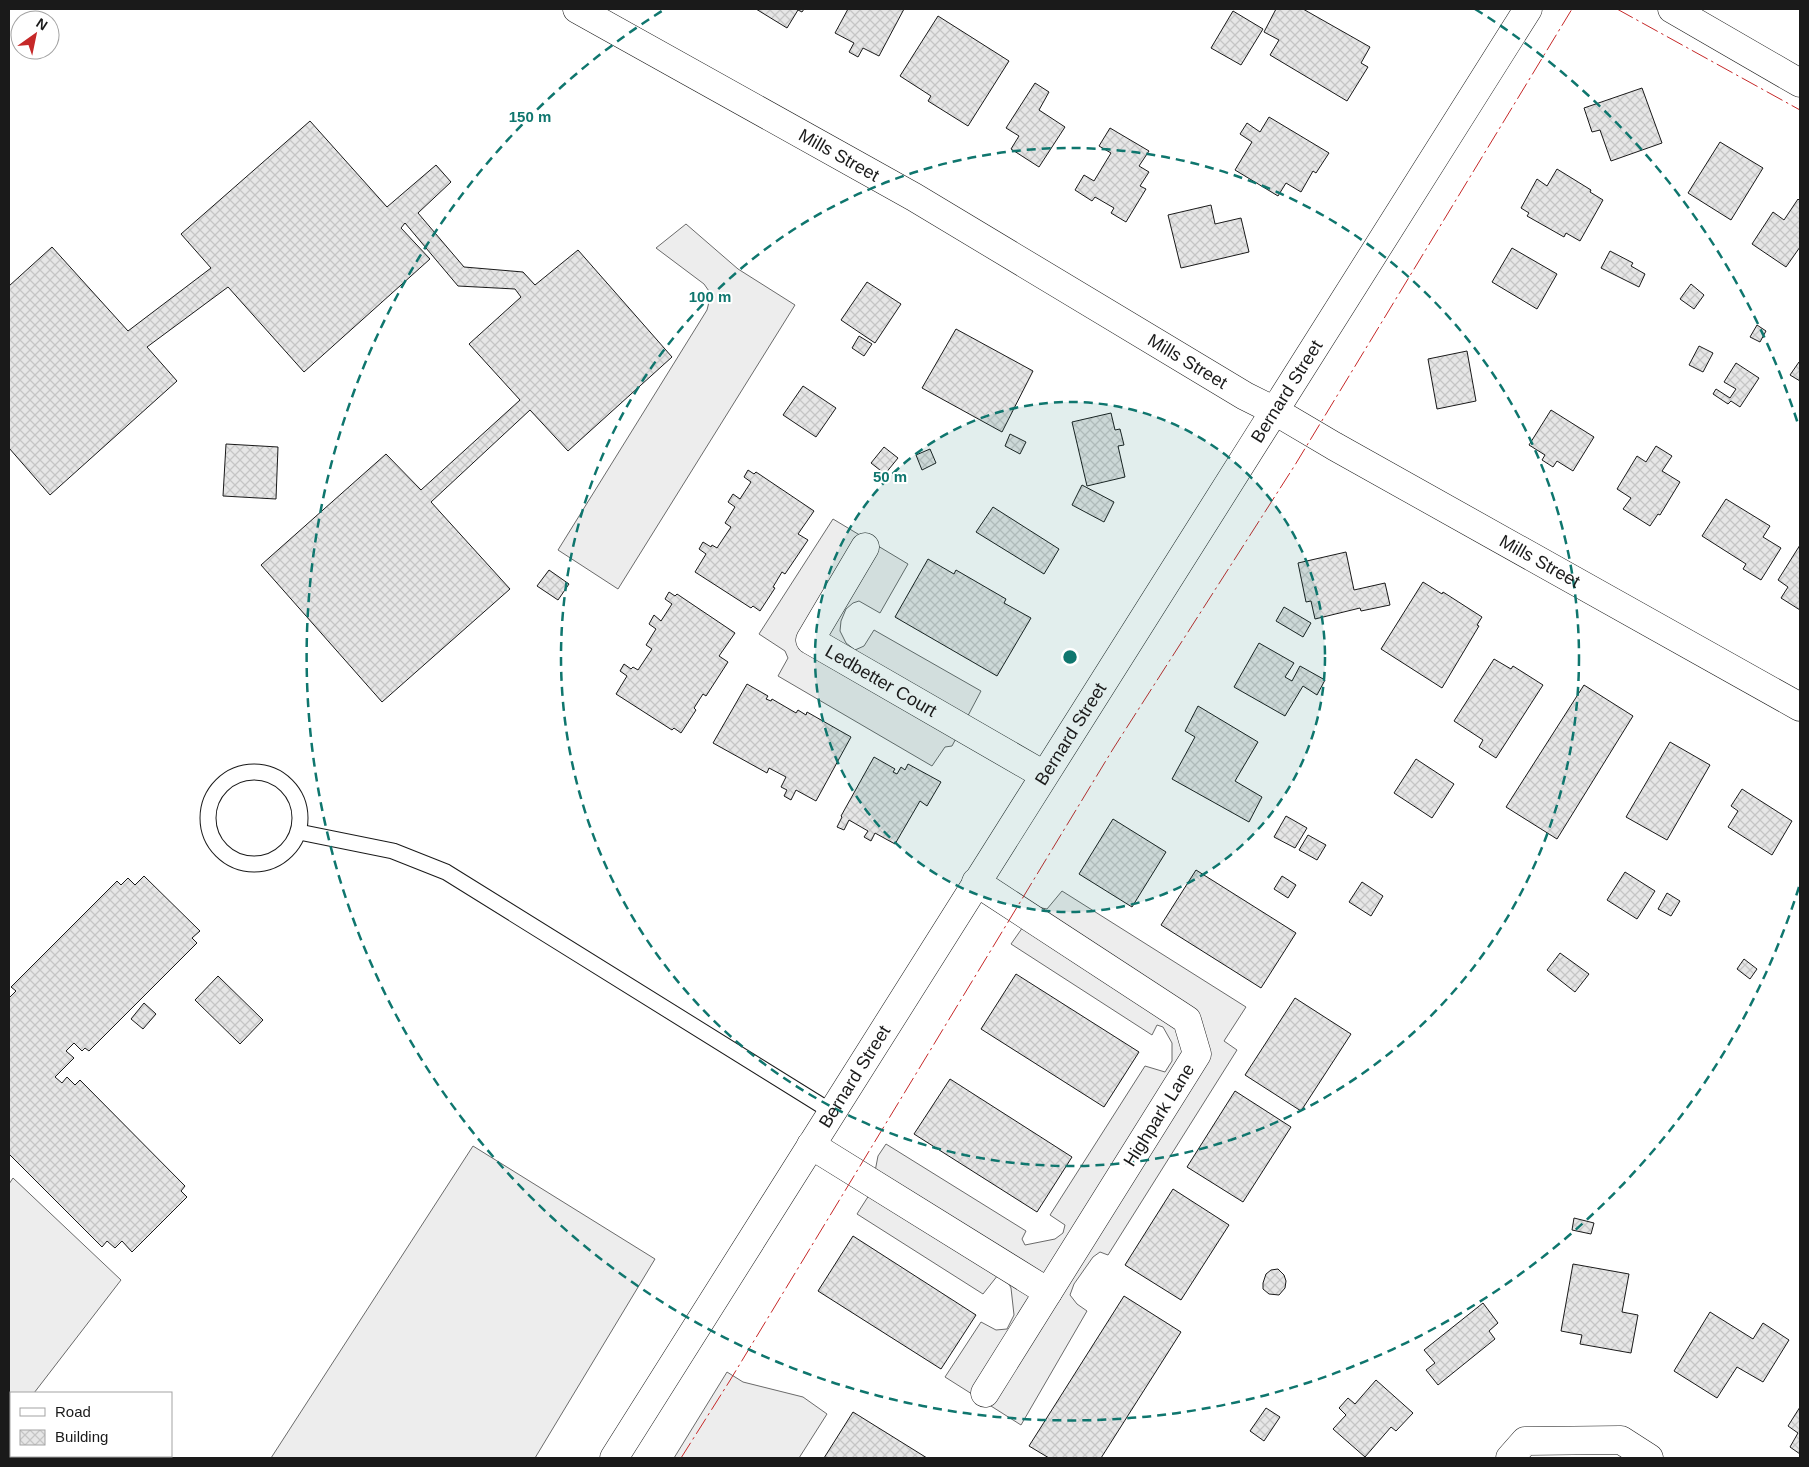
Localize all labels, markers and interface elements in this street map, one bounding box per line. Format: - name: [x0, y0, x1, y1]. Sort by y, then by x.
- north arrow: [10, 10, 60, 60]
- text: N: [33, 15, 51, 34]
- text: 150 m: [509, 108, 551, 125]
- street label: Mills Street: [795, 125, 883, 186]
- text: 100 m: [689, 288, 731, 305]
- street label: Mills Street: [1144, 330, 1231, 393]
- street label: Bernard Street: [1247, 337, 1326, 446]
- text: 50 m: [873, 468, 907, 485]
- street label: Mills Street: [1496, 531, 1583, 592]
- street label: Ledbetter Court: [822, 641, 940, 721]
- centre of rings: [1061, 648, 1079, 666]
- street label: Bernard Street: [1031, 679, 1110, 789]
- street label: Bernard Street: [815, 1022, 894, 1131]
- street label: Highpark Lane: [1119, 1060, 1199, 1170]
- legend: [10, 1392, 172, 1457]
- text: Road: [55, 1403, 91, 1420]
- text: Building: [55, 1428, 108, 1445]

